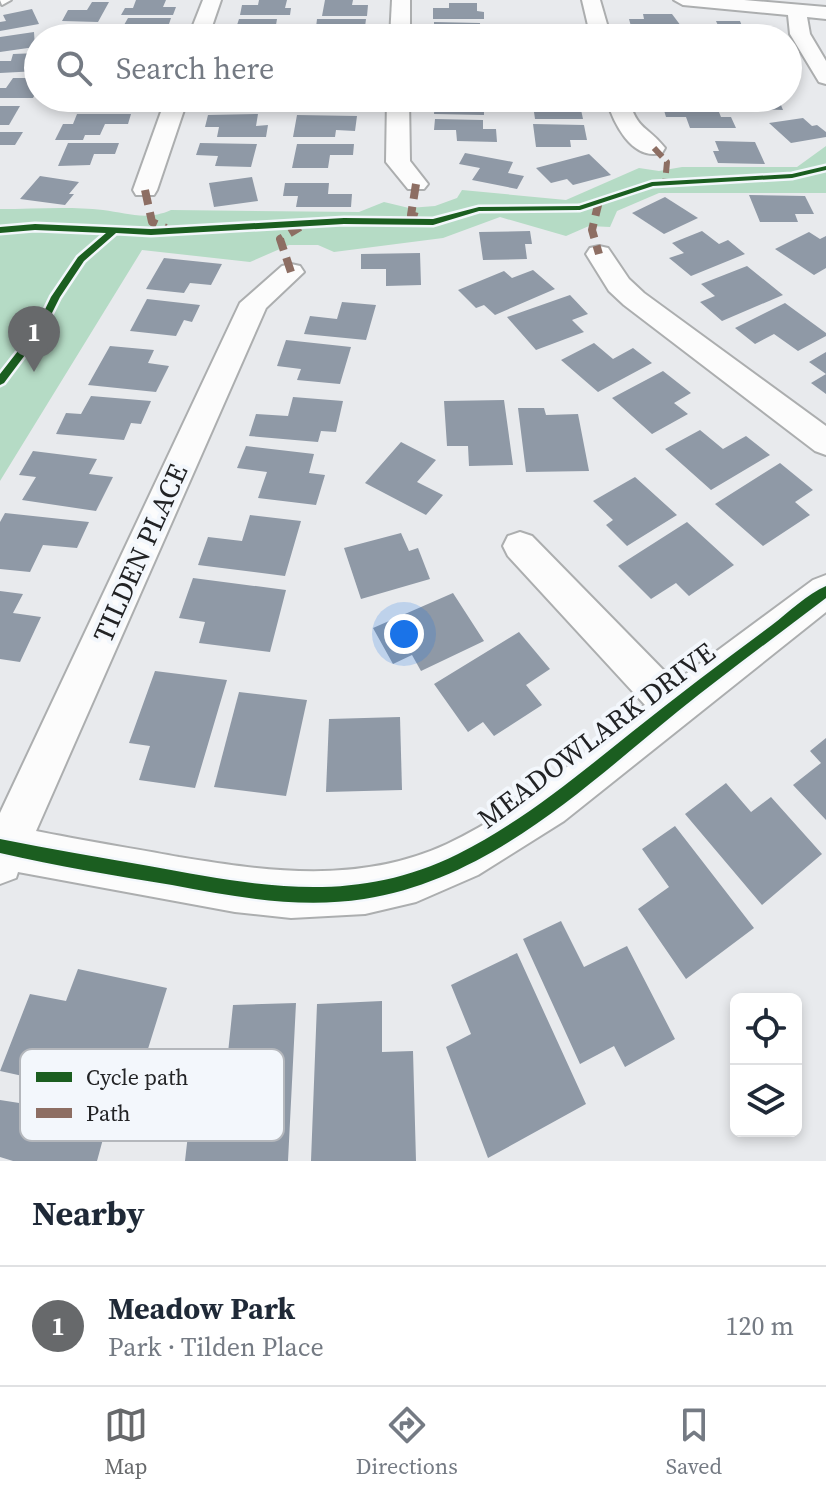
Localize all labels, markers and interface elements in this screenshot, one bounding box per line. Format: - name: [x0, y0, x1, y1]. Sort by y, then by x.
- search box: [24, 24, 802, 112]
- icon: search: [52, 46, 96, 90]
- text: Search here: [116, 48, 274, 89]
- pin: 1: [8, 306, 60, 372]
- street label: TILDEN PLACE: [84, 458, 196, 648]
- your location: [384, 614, 424, 654]
- street label: MEADOWLARK DRIVE: [469, 633, 723, 837]
- map controls: [730, 993, 802, 1137]
- button: locate: [730, 993, 802, 1065]
- legend: [20, 1049, 284, 1141]
- text: Cycle path: [86, 1062, 189, 1092]
- button: layers: [730, 1065, 802, 1137]
- text: Path: [86, 1098, 131, 1128]
- text: Nearby: [32, 1190, 145, 1236]
- text: Meadow Park: [108, 1288, 295, 1329]
- text: 1: [51, 1308, 65, 1344]
- text: 120 m: [726, 1308, 794, 1344]
- text: Park · Tilden Place: [108, 1329, 324, 1365]
- tab: Map: [104, 1403, 148, 1481]
- tab: Directions: [356, 1403, 458, 1481]
- tab: Saved: [666, 1403, 722, 1481]

